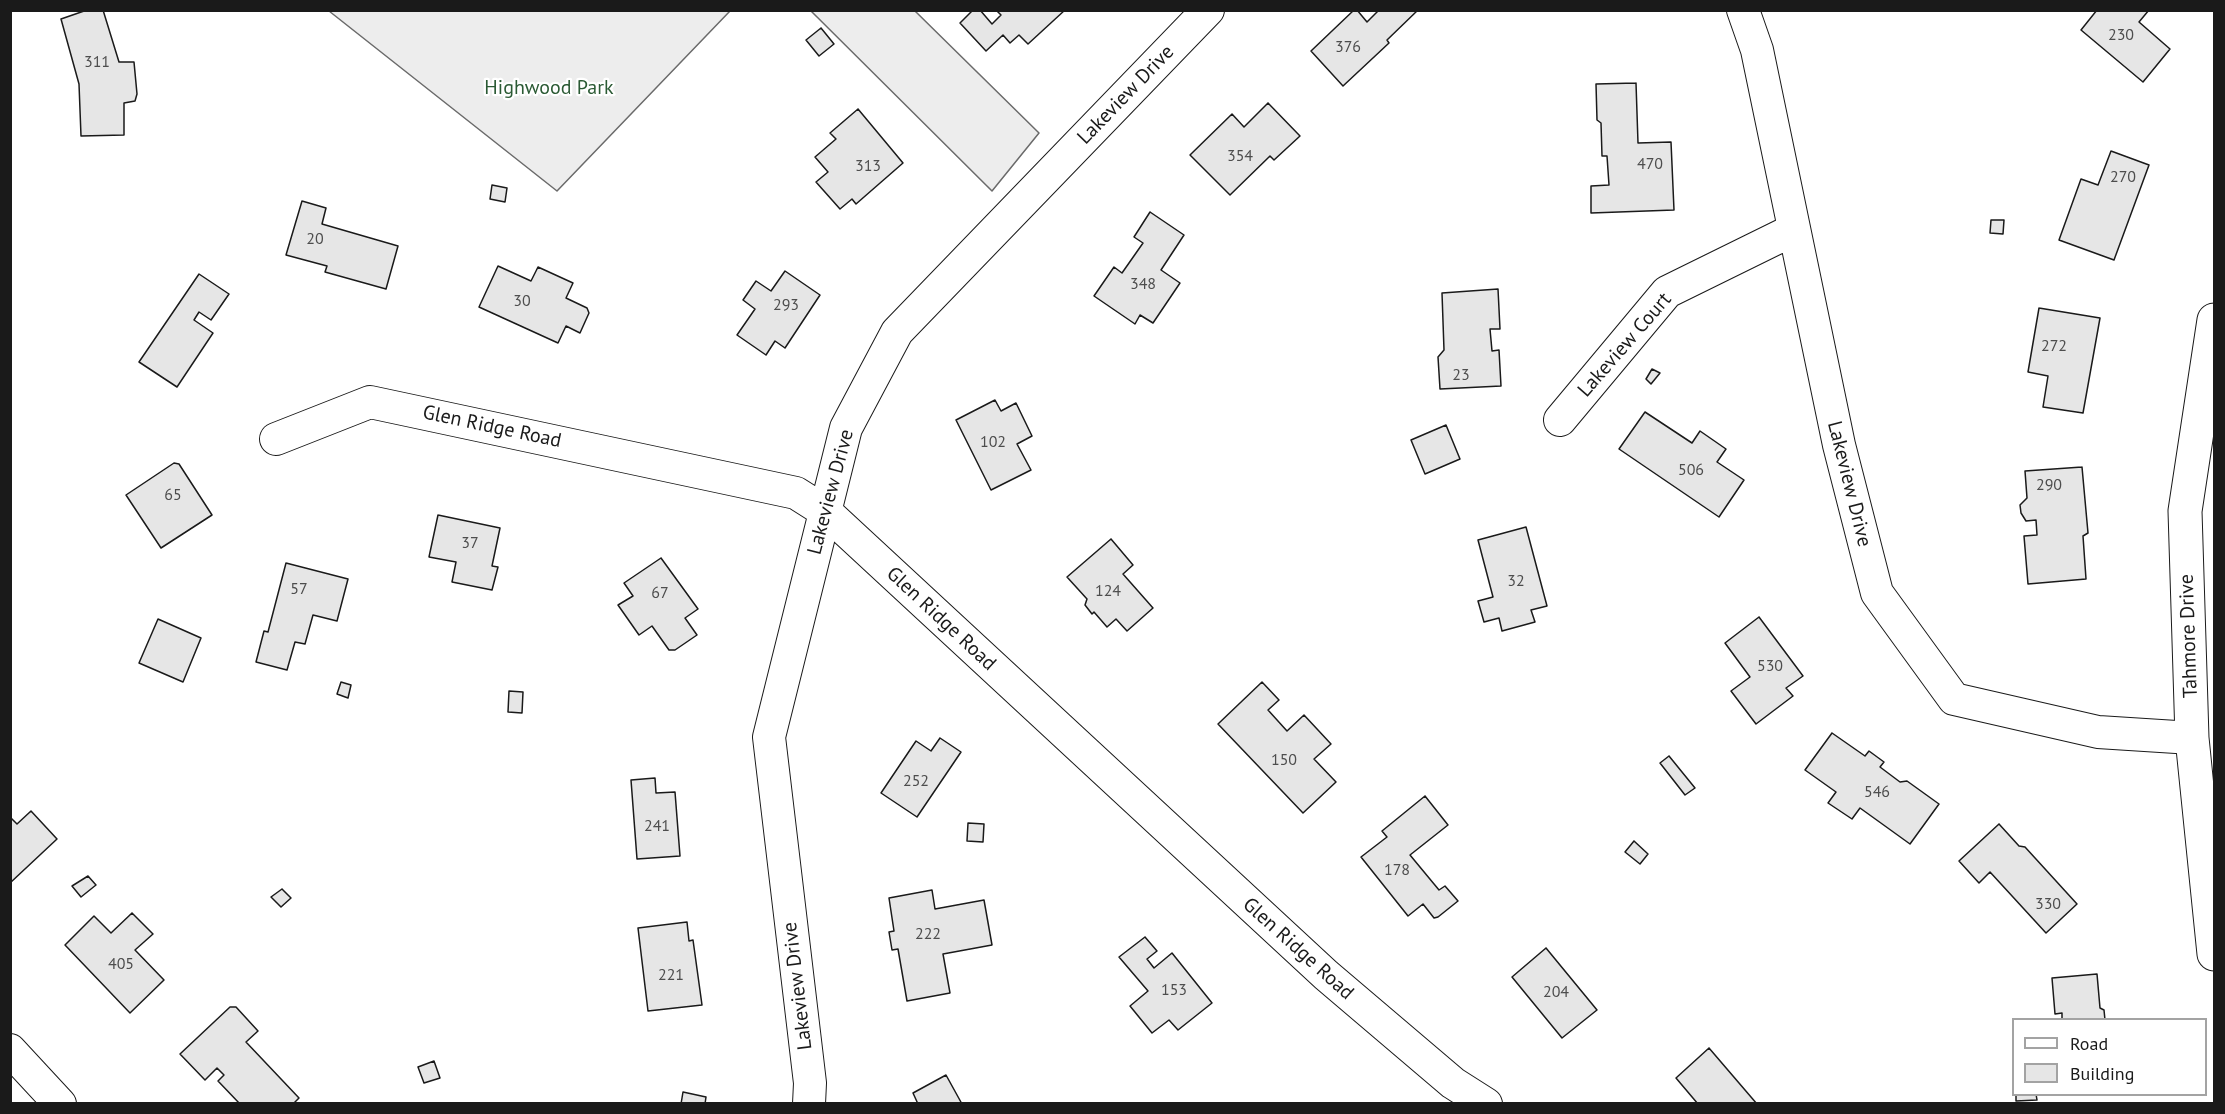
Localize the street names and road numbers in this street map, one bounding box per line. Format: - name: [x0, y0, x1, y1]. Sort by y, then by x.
- street label: Lakeview Drive: [1073, 40, 1179, 150]
- street label: Lakeview Court: [1573, 288, 1677, 402]
- street label: Glen Ridge Road: [420, 401, 564, 453]
- street label: Lakeview Drive: [1822, 419, 1876, 549]
- street label: Lakeview Drive: [803, 427, 859, 557]
- street label: Glen Ridge Road: [881, 562, 1001, 676]
- street label: Tahmore Drive: [2175, 574, 2203, 698]
- street label: Glen Ridge Road: [1238, 893, 1358, 1005]
- street label: Lakeview Drive: [778, 921, 818, 1051]

